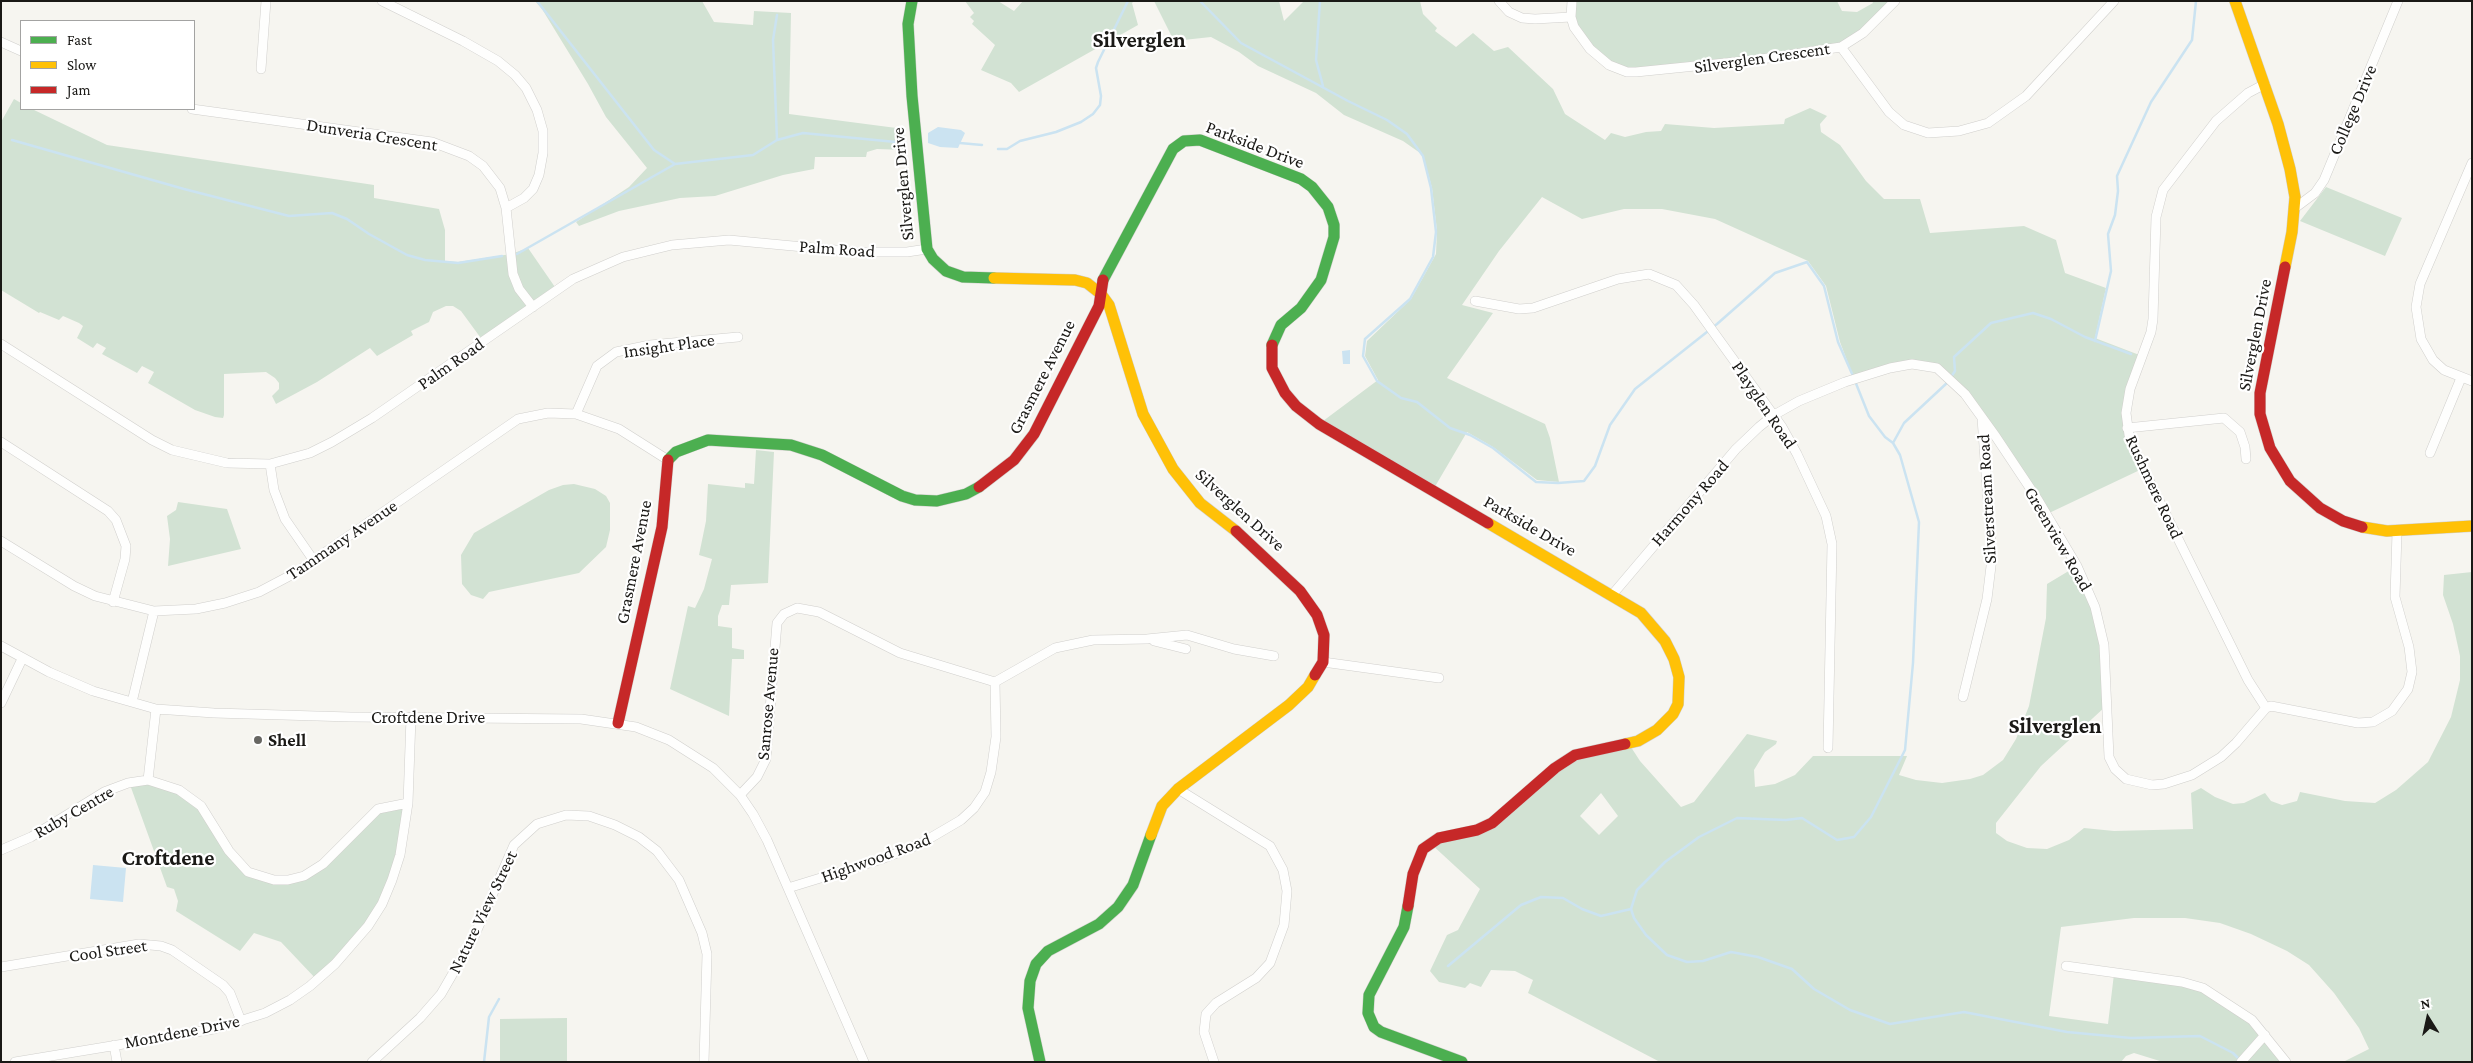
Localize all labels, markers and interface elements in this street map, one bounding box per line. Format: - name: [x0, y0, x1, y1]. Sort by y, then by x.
- legend: [20, 20, 195, 110]
- district label: Silverglen: [1092, 27, 1186, 53]
- text: Fast: [67, 32, 92, 48]
- street label: Silverglen Crescent: [1693, 38, 1831, 78]
- text: Slow: [67, 57, 96, 73]
- street label: College Drive: [2324, 62, 2382, 158]
- text: Jam: [67, 82, 90, 98]
- street label: Dunveria Crescent: [305, 114, 439, 156]
- street label: Parkside Drive: [1203, 116, 1307, 174]
- street label: Silverglen Drive: [887, 127, 919, 241]
- street label: Palm Road: [798, 236, 876, 262]
- street label: Silverglen Drive: [2234, 277, 2276, 393]
- street label: Grasmere Avenue: [1004, 316, 1080, 438]
- street label: Insight Place: [622, 329, 716, 363]
- street label: Palm Road: [414, 333, 488, 395]
- street label: Playglen Road: [1727, 357, 1801, 453]
- street label: Rushmere Road: [2121, 432, 2187, 542]
- street label: Silverstream Road: [1973, 434, 2001, 564]
- street label: Harmony Road: [1647, 455, 1733, 551]
- street label: Silverglen Drive: [1191, 464, 1289, 556]
- street label: Greenview Road: [2019, 483, 2097, 595]
- street label: Parkside Drive: [1480, 491, 1580, 561]
- street label: Tammany Avenue: [282, 495, 402, 585]
- street label: Grasmere Avenue: [611, 498, 657, 626]
- street label: Sanrose Avenue: [752, 647, 784, 761]
- street label: Croftdene Drive: [371, 706, 485, 728]
- district label: Silverglen: [2008, 713, 2102, 739]
- place label: Shell: [268, 729, 306, 751]
- marker: Shell: [252, 734, 264, 746]
- street label: Ruby Centre: [30, 781, 118, 843]
- street label: Highwood Road: [818, 828, 934, 888]
- district label: Croftdene: [122, 845, 214, 871]
- street label: Nature View Street: [444, 847, 522, 977]
- street label: Cool Street: [68, 935, 148, 967]
- north arrow: [2403, 993, 2453, 1043]
- text: N: [2419, 995, 2431, 1012]
- street label: Montdene Drive: [123, 1010, 241, 1054]

